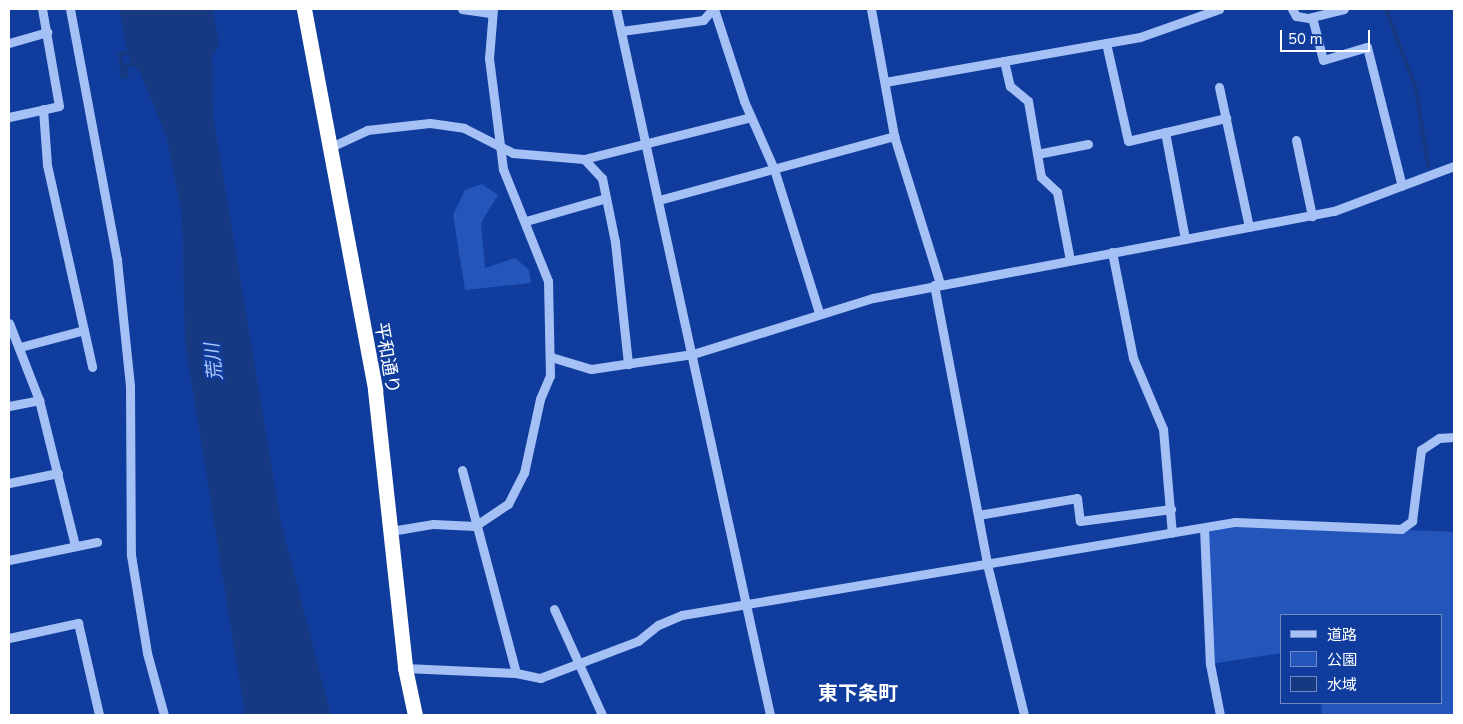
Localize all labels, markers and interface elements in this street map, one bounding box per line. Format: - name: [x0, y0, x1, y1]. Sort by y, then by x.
- scale bar: [1283, 20, 1373, 52]
- text: 50 m: [1288, 29, 1323, 49]
- street label: 平和通り: [370, 321, 404, 395]
- water label: 荒川: [202, 342, 228, 382]
- legend: [1280, 614, 1443, 704]
- text: 道路: [1327, 625, 1357, 645]
- text: 公園: [1327, 650, 1357, 670]
- text: 水域: [1327, 675, 1357, 695]
- district label: 東下条町: [818, 681, 898, 705]

